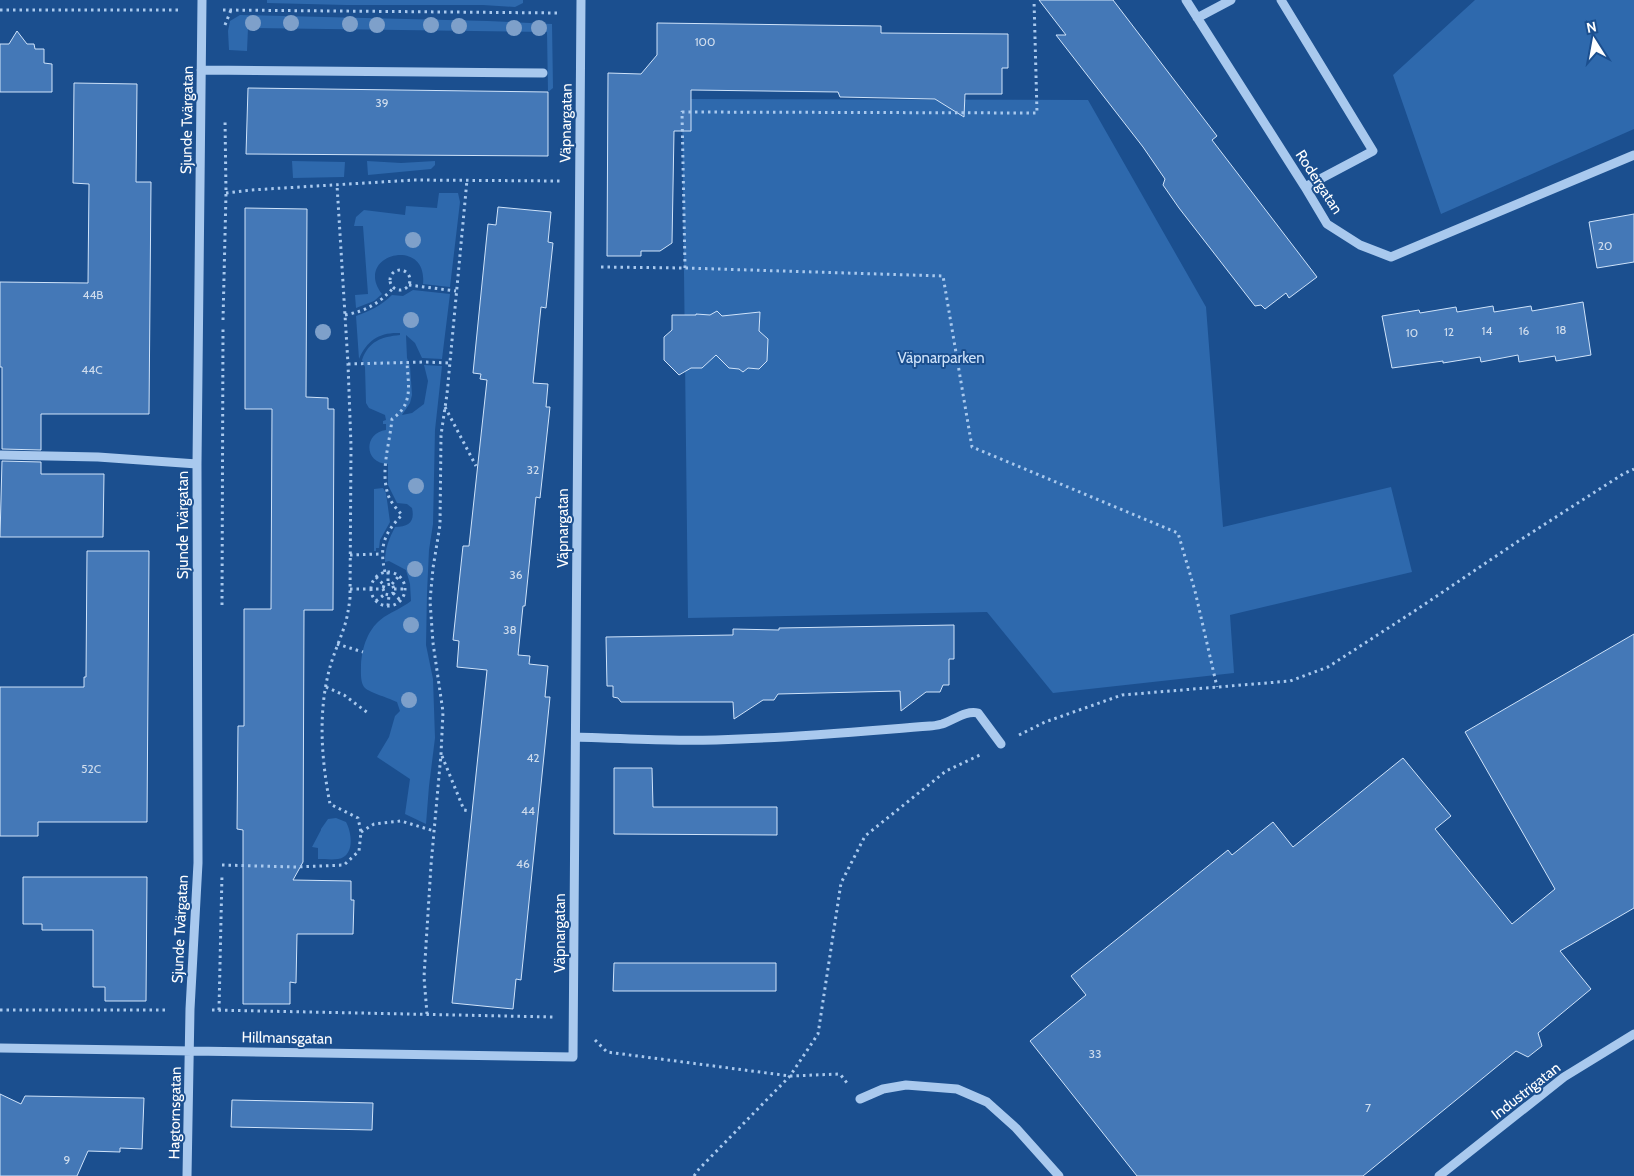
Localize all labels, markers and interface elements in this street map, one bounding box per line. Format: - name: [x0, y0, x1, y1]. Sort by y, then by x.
- north arrow: [1569, 15, 1619, 65]
- text: N: [1585, 17, 1598, 37]
- house number: 100: [695, 34, 715, 49]
- street label: Sjunde Tvärgatan: [177, 66, 197, 174]
- street label: Väpnargatan: [556, 83, 576, 163]
- house number: 39: [375, 95, 389, 110]
- street label: Rodergatan: [1292, 147, 1346, 217]
- house number: 20: [1598, 238, 1612, 253]
- house number: 44B: [82, 287, 104, 302]
- house number: 18: [1555, 322, 1567, 337]
- house number: 14: [1482, 323, 1492, 338]
- house number: 16: [1519, 323, 1530, 338]
- house number: 12: [1444, 324, 1454, 339]
- house number: 10: [1406, 325, 1418, 340]
- park label: Väpnarparken: [897, 349, 985, 367]
- house number: 44C: [81, 362, 103, 377]
- house number: 32: [527, 462, 539, 477]
- street label: Sjunde Tvärgatan: [174, 471, 192, 579]
- street label: Väpnargatan: [554, 488, 572, 568]
- house number: 36: [509, 567, 523, 582]
- house number: 38: [503, 622, 517, 637]
- house number: 42: [526, 750, 540, 765]
- house number: 52C: [81, 761, 101, 776]
- house number: 44: [521, 803, 535, 818]
- house number: 46: [516, 856, 530, 871]
- street label: Sjunde Tvärgatan: [168, 874, 192, 984]
- street label: Väpnargatan: [551, 893, 569, 973]
- street label: Hillmansgatan: [241, 1028, 333, 1048]
- house number: 33: [1089, 1046, 1101, 1061]
- street label: Industrigatan: [1488, 1058, 1564, 1124]
- street label: Hagtornsgatan: [165, 1066, 185, 1160]
- house number: 7: [1365, 1100, 1371, 1115]
- house number: 9: [64, 1152, 71, 1167]

